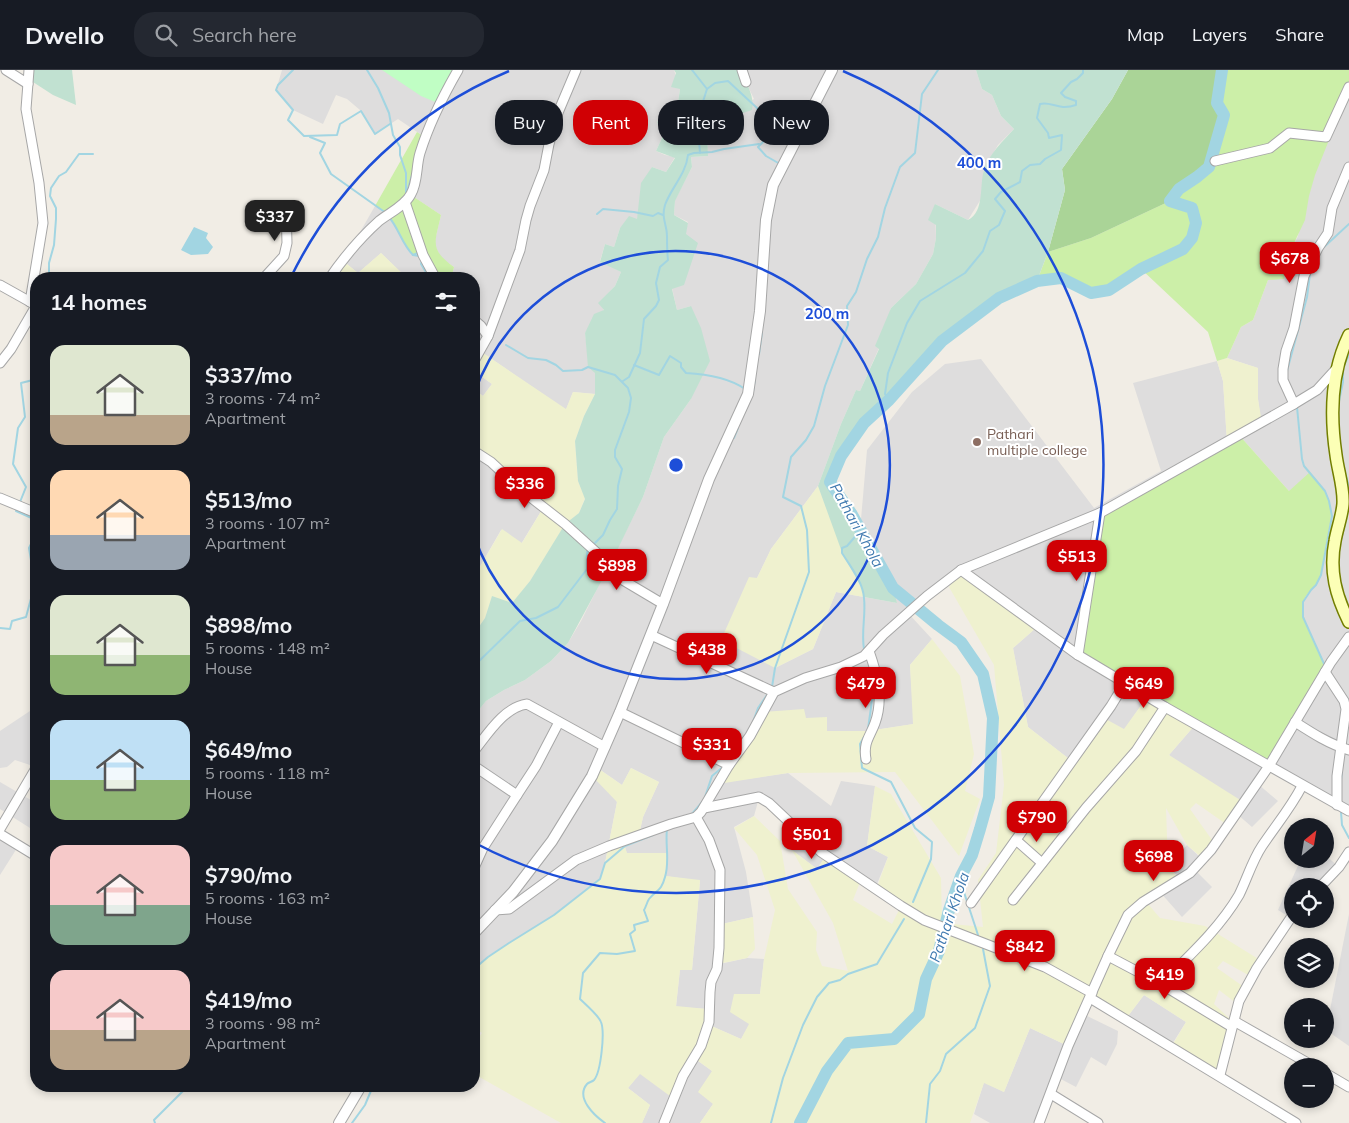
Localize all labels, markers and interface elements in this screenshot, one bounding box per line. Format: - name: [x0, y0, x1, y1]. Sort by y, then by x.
- search box: [134, 12, 484, 57]
- text: Dwello: [25, 20, 104, 50]
- icon: search: [152, 21, 180, 49]
- text: Search here: [192, 23, 297, 47]
- text: Map: [1127, 23, 1164, 46]
- text: Layers: [1192, 23, 1247, 46]
- text: Share: [1275, 23, 1324, 46]
- chip: Buy: [495, 100, 563, 145]
- chip: Rent: [573, 100, 648, 145]
- chip: Filters: [658, 100, 744, 145]
- chip: New: [754, 100, 829, 145]
- text: 400 m: [957, 153, 1001, 172]
- pin: $337: [245, 200, 305, 242]
- text: $337: [256, 206, 294, 226]
- pin: $678: [1260, 242, 1320, 284]
- text: $678: [1271, 248, 1309, 268]
- icon: filters: [432, 288, 460, 316]
- text: 14 homes: [50, 289, 147, 315]
- text: 200 m: [805, 304, 849, 323]
- text: $337/mo: [205, 362, 292, 388]
- icon: home: [90, 365, 150, 425]
- text: 3 rooms · 74 m²: [205, 388, 320, 408]
- text: Apartment: [205, 408, 286, 428]
- place label: Pathari multiple college: [987, 425, 1087, 459]
- marker: Pathari multiple college: [971, 436, 983, 448]
- centre of rings: [667, 456, 685, 474]
- pin: $336: [495, 466, 555, 509]
- text: $336: [506, 473, 544, 493]
- water label: Pathari Khola: [826, 479, 888, 571]
- text: $513/mo: [205, 487, 292, 513]
- icon: home: [90, 490, 150, 550]
- text: 3 rooms · 107 m²: [205, 513, 330, 533]
- text: Apartment: [205, 533, 286, 553]
- pin: $513: [1047, 540, 1107, 582]
- text: $513: [1058, 546, 1096, 566]
- pin: $898: [587, 548, 647, 591]
- text: $898: [598, 555, 636, 575]
- text: $898/mo: [205, 612, 292, 638]
- icon: home: [90, 615, 150, 675]
- pin: $438: [677, 632, 737, 675]
- text: 5 rooms · 148 m²: [205, 638, 330, 658]
- text: $438: [688, 639, 726, 659]
- text: House: [205, 658, 252, 678]
- pin: $479: [836, 666, 896, 709]
- pin: $649: [1114, 666, 1174, 709]
- text: $479: [847, 673, 885, 693]
- text: $649: [1125, 673, 1163, 693]
- pin: $331: [682, 728, 742, 770]
- text: $331: [693, 734, 731, 754]
- text: $649/mo: [205, 737, 292, 763]
- icon: home: [90, 740, 150, 800]
- text: 5 rooms · 118 m²: [205, 763, 330, 783]
- text: House: [205, 783, 252, 803]
- pin: $790: [1007, 800, 1067, 843]
- text: $790: [1018, 807, 1056, 827]
- pin: $501: [782, 818, 842, 860]
- north arrow: [1284, 818, 1334, 868]
- map controls: [1284, 818, 1334, 1108]
- text: $501: [793, 824, 831, 844]
- pin: $698: [1124, 840, 1184, 882]
- text: $698: [1135, 846, 1173, 866]
- text: $790/mo: [205, 862, 292, 888]
- icon: home: [90, 865, 150, 925]
- water label: Pathari Khola: [925, 870, 973, 964]
- button: locate: [1284, 878, 1334, 928]
- text: 5 rooms · 163 m²: [205, 888, 330, 908]
- text: House: [205, 908, 252, 928]
- pin: $842: [995, 930, 1055, 972]
- text: $842: [1006, 936, 1044, 956]
- button: layers: [1284, 938, 1334, 988]
- pin: $419: [1135, 958, 1195, 1000]
- text: $419: [1146, 964, 1184, 984]
- text: $419/mo: [205, 987, 292, 1013]
- icon: home: [90, 990, 150, 1050]
- button: +: [1284, 998, 1334, 1048]
- text: 3 rooms · 98 m²: [205, 1013, 320, 1033]
- text: Apartment: [205, 1033, 286, 1053]
- button: −: [1284, 1058, 1334, 1108]

